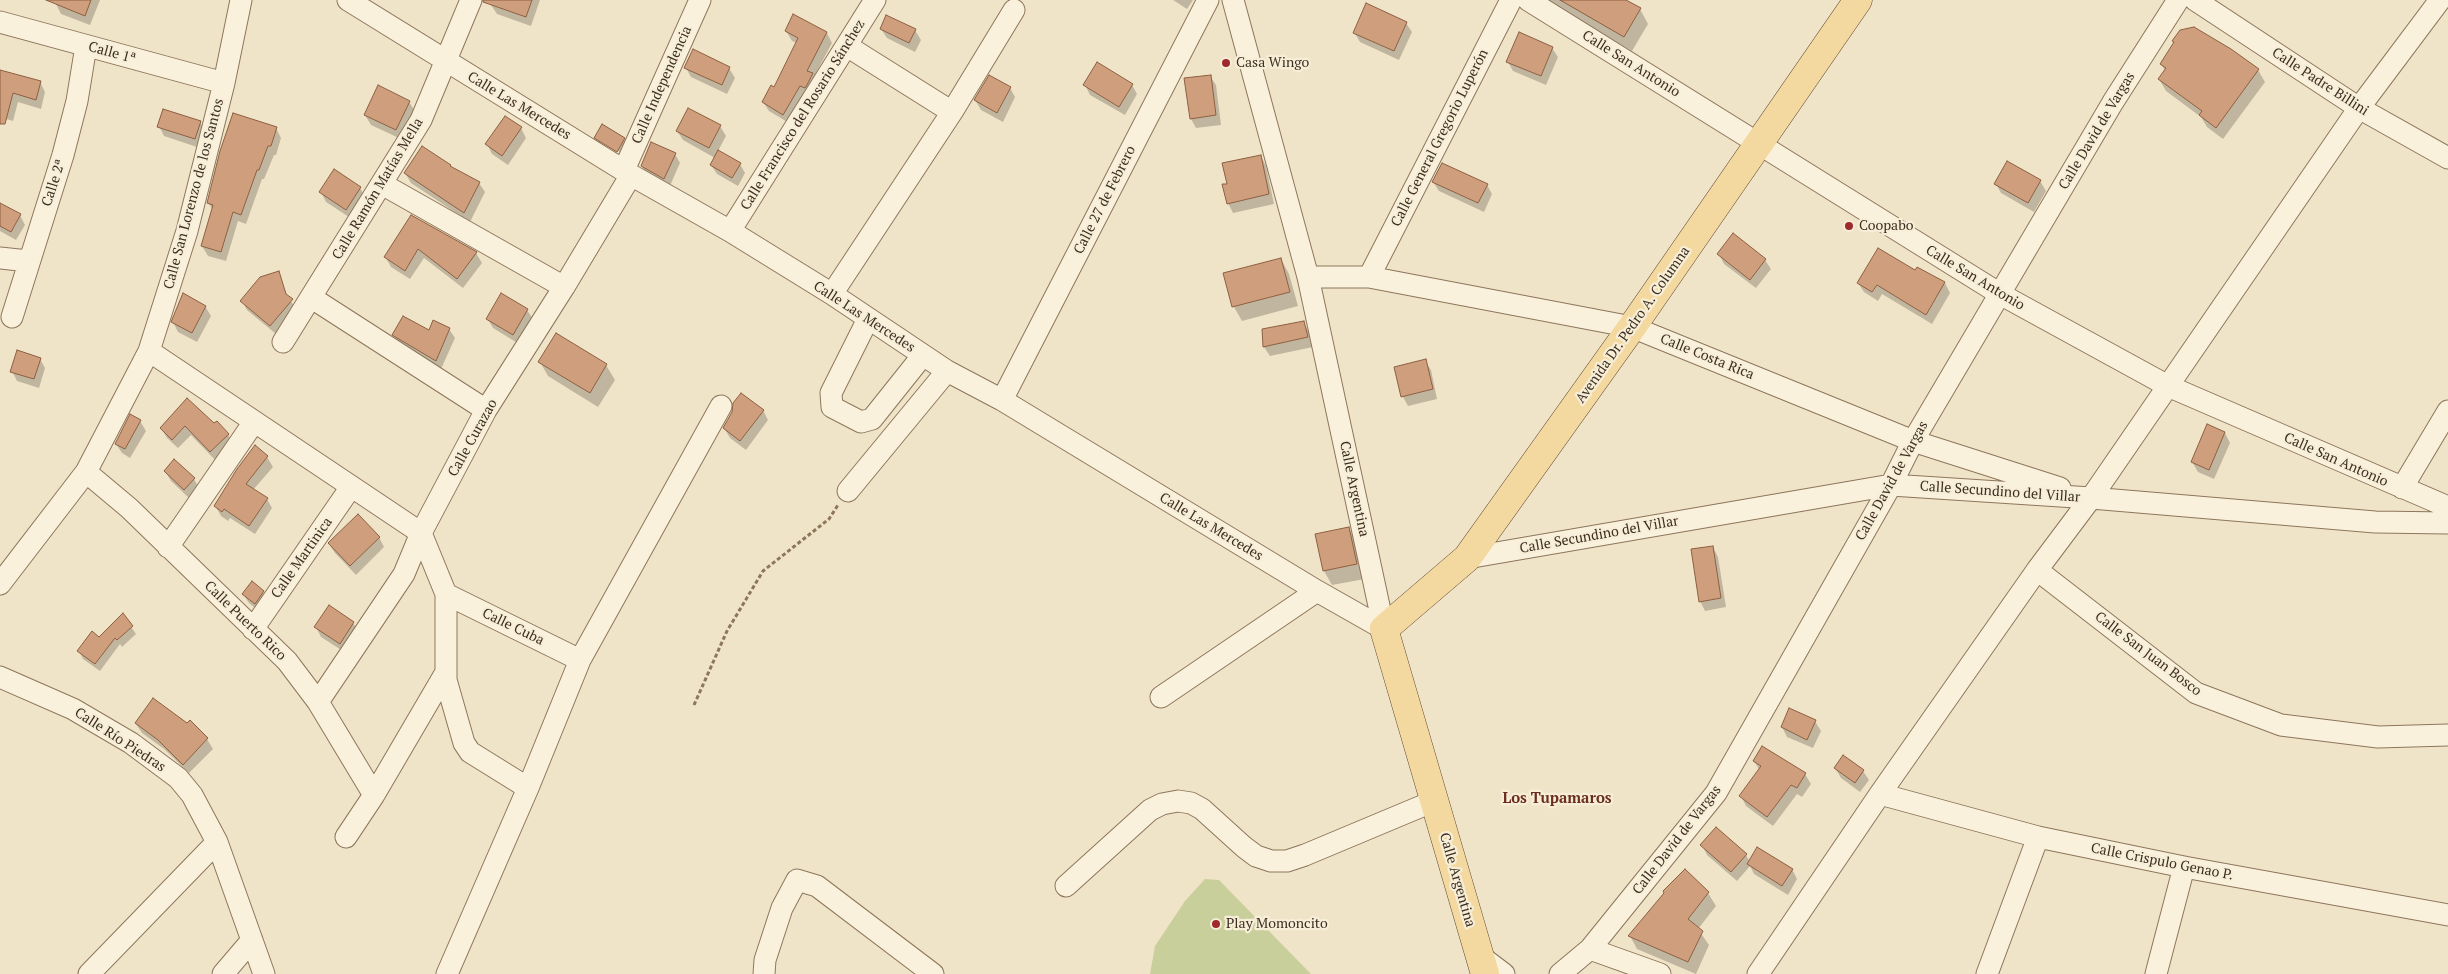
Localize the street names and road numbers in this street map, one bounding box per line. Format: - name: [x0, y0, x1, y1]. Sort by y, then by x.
- street label: Calle Francisco del Rosario Sánchez: [737, 17, 869, 213]
- street label: Calle Independencia: [628, 23, 696, 147]
- street label: Calle San Antonio: [1579, 27, 1683, 101]
- street label: Calle 1ª: [86, 39, 138, 67]
- street label: Calle Padre Billini: [2268, 44, 2372, 120]
- street label: Calle General Gregorio Luperón: [1388, 46, 1492, 230]
- street label: Calle Las Mercedes: [464, 68, 574, 144]
- street label: Calle David de Vargas: [2055, 69, 2139, 193]
- street label: Calle San Lorenzo de los Santos: [160, 97, 228, 291]
- street label: Calle Ramón Matías Mella: [329, 115, 427, 263]
- street label: Calle 27 de Febrero: [1070, 143, 1140, 257]
- street label: Calle 2ª: [39, 157, 69, 209]
- street label: Calle San Antonio: [1923, 242, 2027, 314]
- street label: Avenida Dr. Pedro A. Columna: [1572, 243, 1694, 407]
- street label: Calle Las Mercedes: [810, 278, 918, 356]
- street label: Calle Costa Rica: [1658, 331, 1756, 383]
- street label: Calle Curazao: [445, 396, 501, 480]
- street label: Calle David de Vargas: [1852, 418, 1932, 544]
- street label: Calle San Antonio: [2281, 429, 2391, 491]
- street label: Calle Argentina: [1336, 440, 1372, 538]
- street label: Calle Secundino del Villar: [1919, 478, 2081, 506]
- street label: Calle Las Mercedes: [1156, 489, 1266, 565]
- street label: Calle Secundino del Villar: [1518, 513, 1680, 557]
- street label: Calle Martinica: [268, 514, 336, 602]
- street label: Calle Puerto Rico: [201, 578, 289, 664]
- street label: Calle Cuba: [479, 605, 547, 649]
- street label: Calle San Juan Bosco: [2091, 608, 2205, 700]
- street label: Calle Río Piedras: [71, 704, 169, 776]
- street label: Calle David de Vargas: [1629, 782, 1725, 898]
- street label: Calle Argentina: [1436, 831, 1478, 929]
- street label: Calle Crispulo Genao P.: [2089, 840, 2235, 884]

